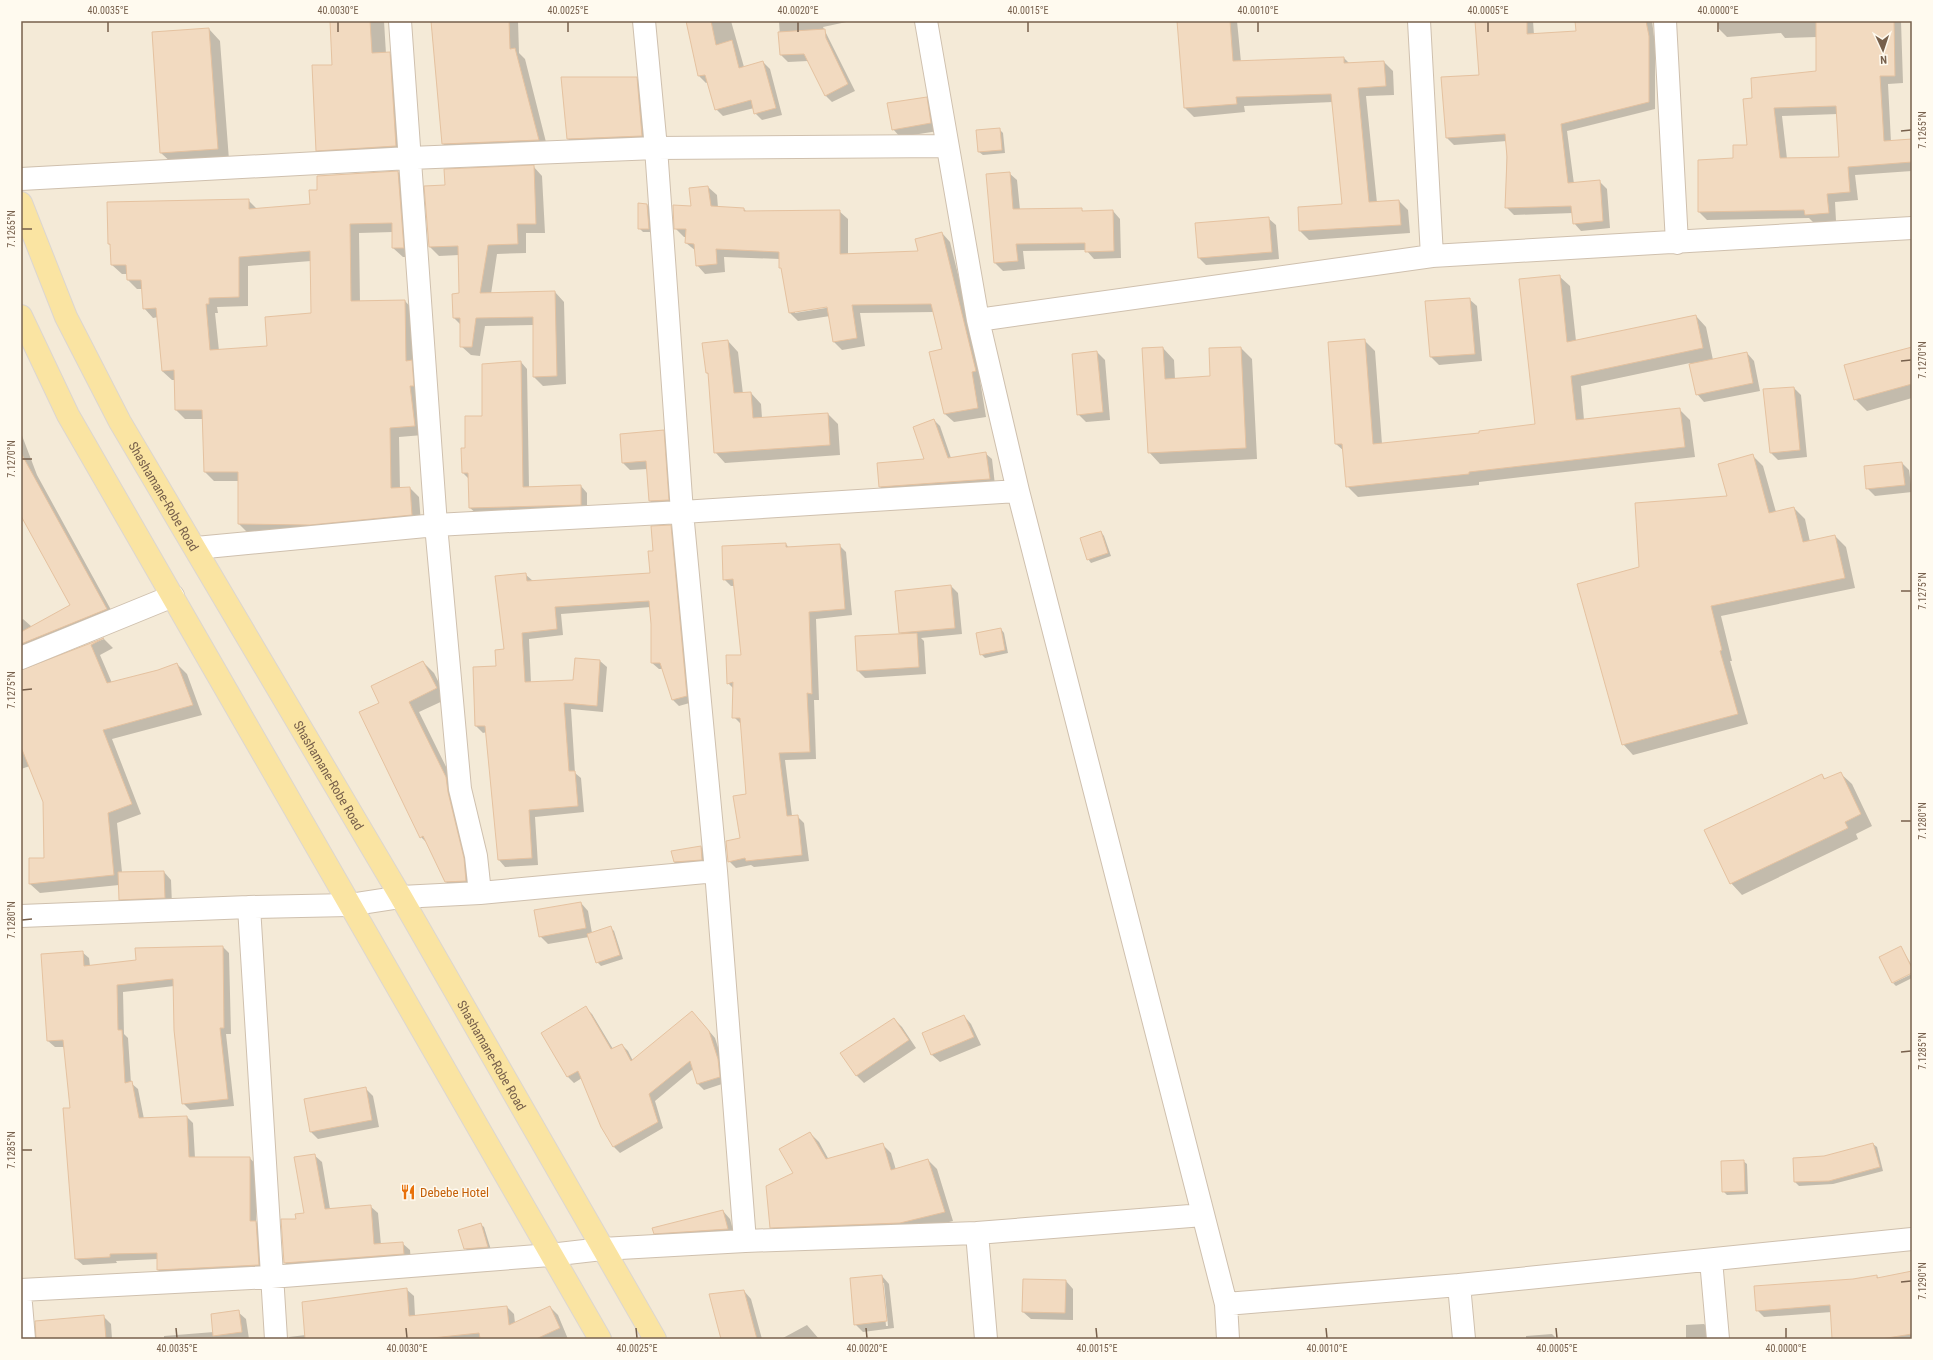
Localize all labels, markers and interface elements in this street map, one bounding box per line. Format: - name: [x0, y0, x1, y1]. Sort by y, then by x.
- text: 40.0035°E: [88, 5, 129, 16]
- text: 40.0030°E: [318, 5, 359, 16]
- text: 40.0025°E: [548, 5, 589, 16]
- text: 40.0020°E: [778, 5, 819, 16]
- text: 40.0015°E: [1008, 5, 1049, 16]
- text: 40.0010°E: [1238, 5, 1279, 16]
- text: 40.0005°E: [1468, 5, 1509, 16]
- text: 40.0000°E: [1698, 5, 1739, 16]
- north arrow: [1863, 30, 1903, 70]
- text: N: [1880, 53, 1887, 66]
- text: 7.1265°N: [1917, 111, 1928, 149]
- text: 7.1265°N: [6, 210, 17, 248]
- text: 7.1270°N: [1917, 341, 1928, 379]
- street label: Shashamane-Robe Road: [125, 439, 202, 554]
- text: 7.1270°N: [6, 440, 17, 478]
- text: 7.1275°N: [1917, 572, 1928, 610]
- text: 7.1275°N: [6, 671, 17, 709]
- street label: Shashamane-Robe Road: [290, 718, 367, 833]
- text: 7.1280°N: [1917, 802, 1928, 840]
- text: 7.1280°N: [6, 901, 17, 939]
- street label: Shashamane-Robe Road: [454, 998, 529, 1113]
- text: 7.1285°N: [1917, 1032, 1928, 1070]
- text: 7.1285°N: [6, 1131, 17, 1169]
- restaurant icon: Debebe Hotel: [399, 1183, 417, 1201]
- place label: Debebe Hotel: [420, 1185, 489, 1200]
- text: 7.1290°N: [1917, 1262, 1928, 1300]
- text: 40.0035°E: [157, 1343, 198, 1354]
- text: 40.0030°E: [387, 1343, 428, 1354]
- text: 40.0025°E: [617, 1343, 658, 1354]
- text: 40.0020°E: [847, 1343, 888, 1354]
- text: 40.0015°E: [1077, 1343, 1118, 1354]
- text: 40.0010°E: [1307, 1343, 1348, 1354]
- text: 40.0005°E: [1537, 1343, 1578, 1354]
- text: 40.0000°E: [1766, 1343, 1807, 1354]

